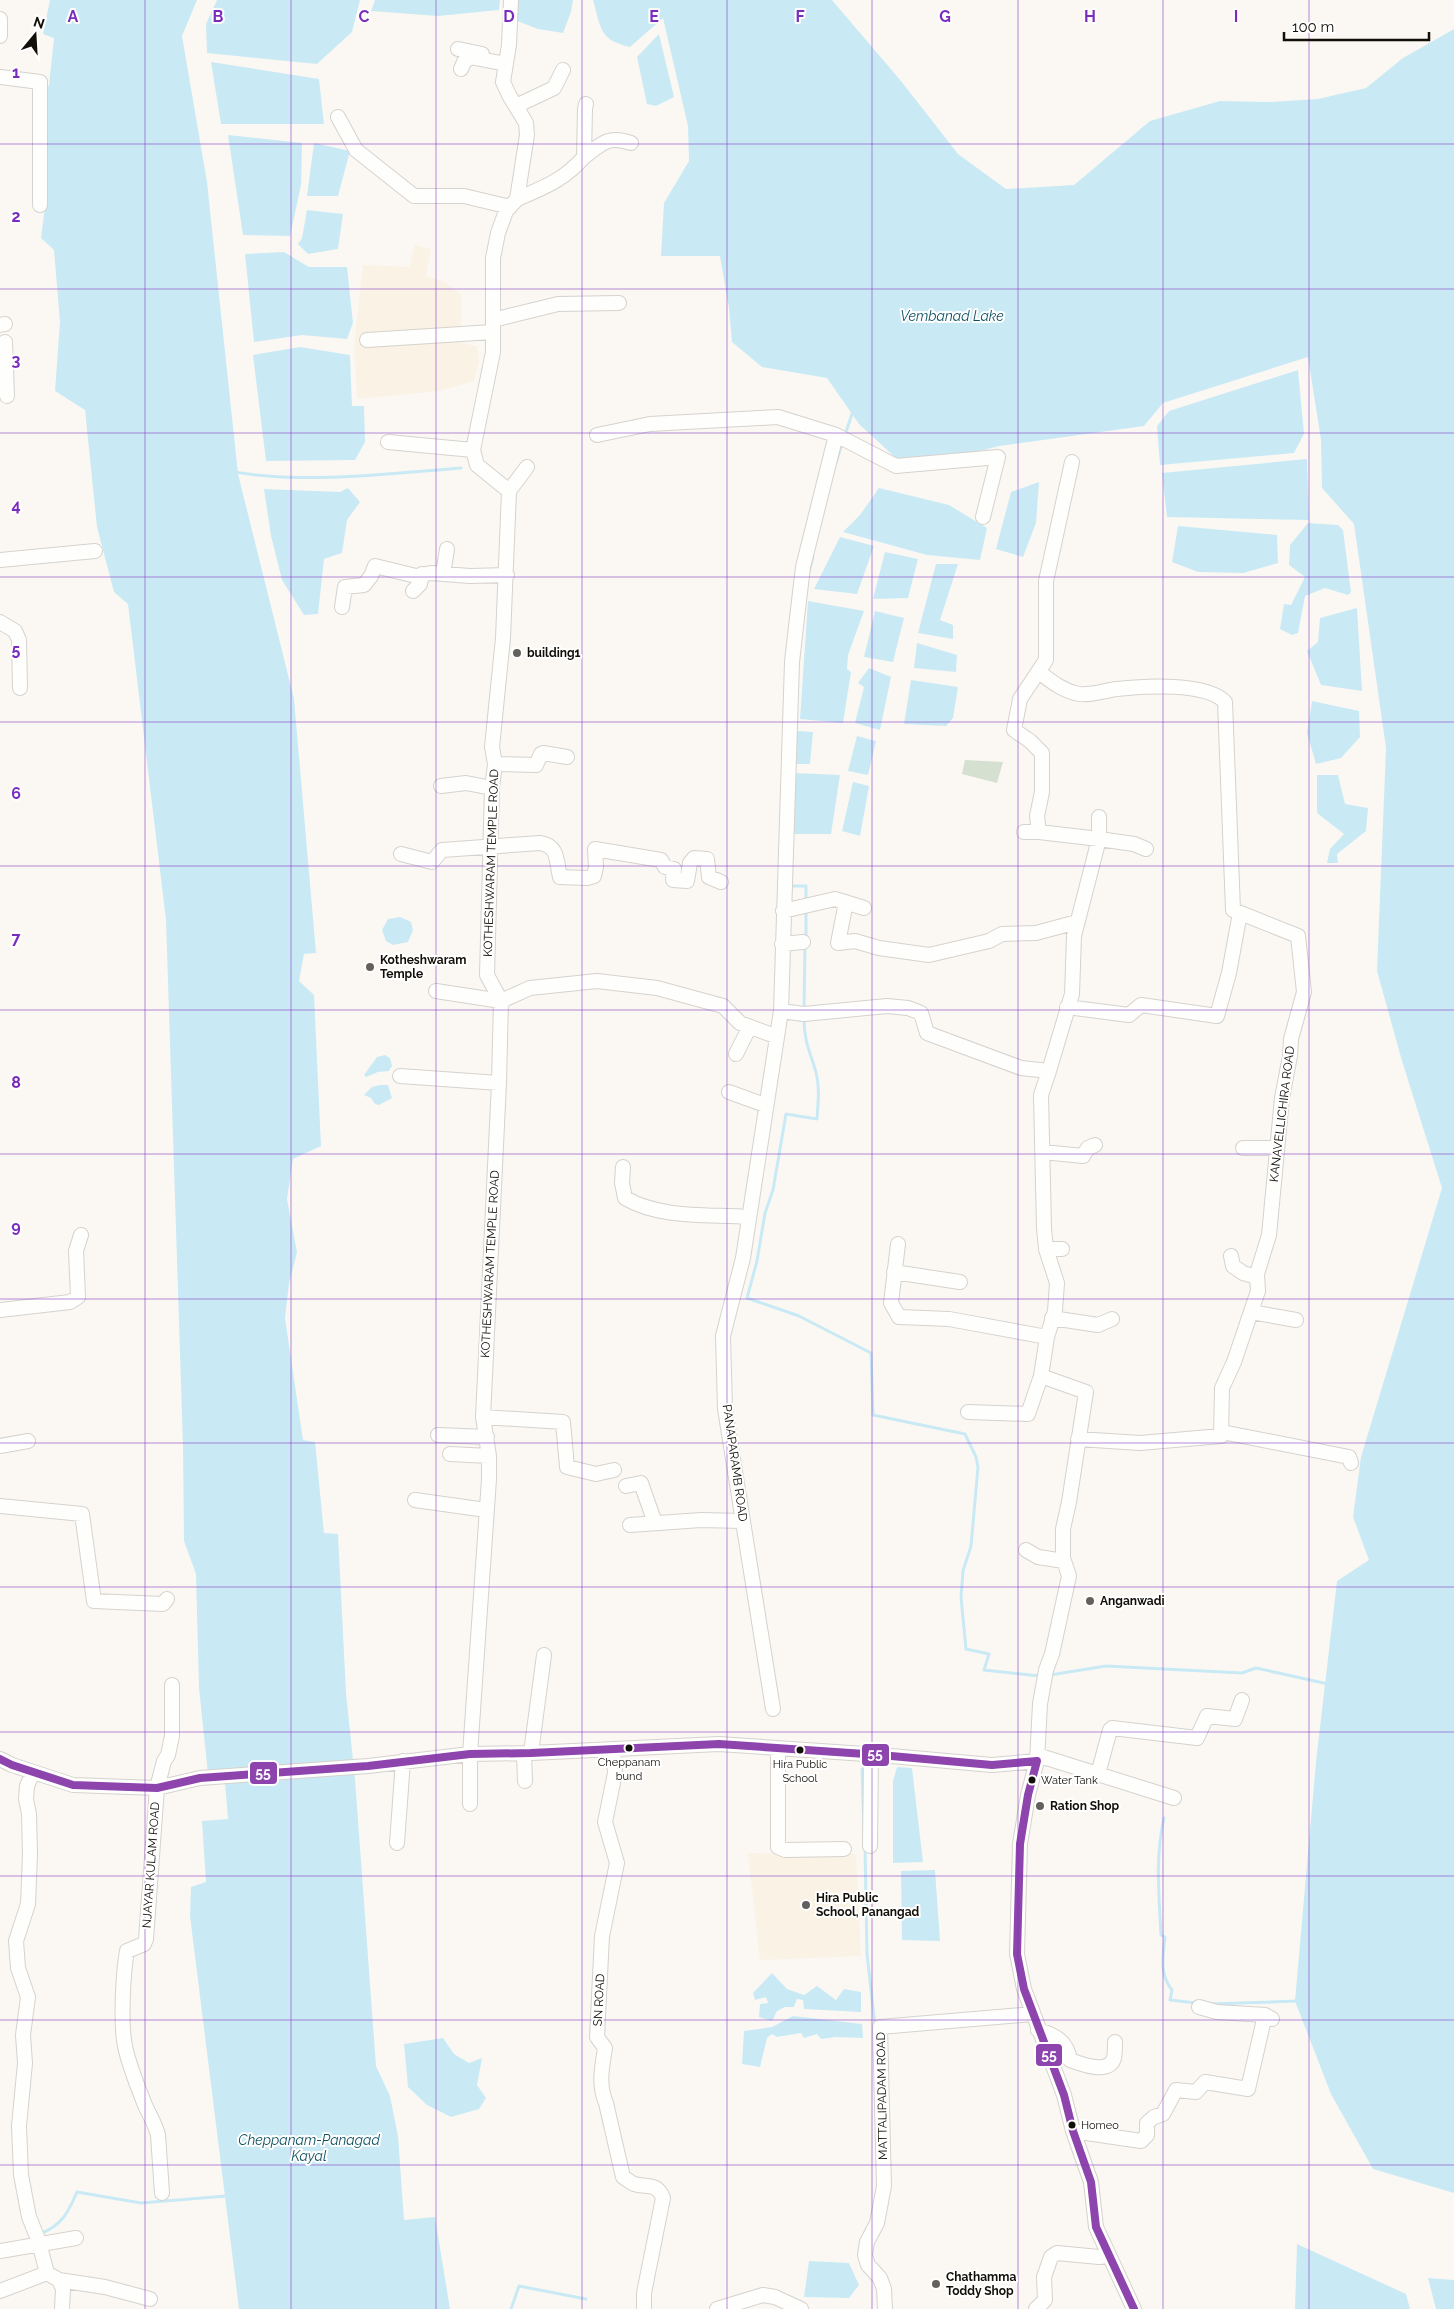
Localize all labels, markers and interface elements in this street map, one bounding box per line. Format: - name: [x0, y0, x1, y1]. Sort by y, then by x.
- text: A: [68, 7, 79, 26]
- text: B: [213, 7, 224, 26]
- text: C: [359, 7, 370, 26]
- text: D: [503, 7, 515, 26]
- text: E: [649, 7, 659, 26]
- text: F: [795, 7, 805, 26]
- text: G: [939, 7, 951, 26]
- text: H: [1084, 7, 1096, 26]
- text: I: [1234, 7, 1238, 26]
- north arrow: [10, 10, 60, 60]
- scale bar: [1284, 10, 1429, 42]
- text: N: [31, 13, 47, 32]
- text: 100 m: [1292, 18, 1334, 36]
- text: 1: [12, 63, 20, 82]
- text: 2: [11, 207, 21, 226]
- water label: Vembanad Lake: [900, 308, 1004, 324]
- text: 3: [12, 351, 21, 370]
- text: 4: [11, 496, 21, 515]
- text: 5: [12, 640, 21, 659]
- place label: building1: [527, 646, 581, 660]
- marker: building1: [511, 647, 523, 659]
- street label: KOTHESHWARAM TEMPLE ROAD: [481, 768, 501, 957]
- text: 6: [11, 784, 21, 803]
- text: 7: [12, 929, 21, 948]
- place label: Kotheshwaram Temple: [380, 953, 466, 981]
- marker: Kotheshwaram Temple: [364, 961, 376, 973]
- street label: KANAVELLICHIRA ROAD: [1267, 1045, 1297, 1183]
- text: 8: [11, 1073, 21, 1092]
- street label: KOTHESHWARAM TEMPLE ROAD: [478, 1169, 502, 1358]
- text: 9: [11, 1217, 21, 1236]
- street label: PANAPARAMB ROAD: [720, 1404, 750, 1523]
- place label: Anganwadi: [1100, 1594, 1165, 1608]
- marker: Anganwadi: [1084, 1595, 1096, 1607]
- marker: Cheppanam bund: [624, 1743, 634, 1753]
- line badge: 55: [861, 1743, 890, 1767]
- marker: Hira Public School: [795, 1745, 805, 1755]
- text: 55: [867, 1746, 883, 1762]
- place label: Cheppanam bund: [598, 1756, 660, 1783]
- place label: Hira Public School: [773, 1758, 827, 1785]
- line badge: 55: [249, 1761, 278, 1785]
- text: 55: [255, 1765, 271, 1781]
- place label: Water Tank: [1041, 1774, 1098, 1787]
- marker: Water Tank: [1027, 1775, 1037, 1785]
- place label: Ration Shop: [1050, 1799, 1120, 1813]
- marker: Ration Shop: [1034, 1800, 1046, 1812]
- street label: NJAYAR KULAM ROAD: [140, 1801, 162, 1929]
- place label: Hira Public School, Panangad: [816, 1891, 920, 1919]
- marker: Hira Public School, Panangad: [800, 1899, 812, 1911]
- street label: SN ROAD: [591, 1973, 607, 2027]
- street label: MATTALIPADAM ROAD: [874, 2032, 890, 2160]
- line badge: 55: [1035, 2043, 1063, 2067]
- text: 55: [1041, 2047, 1057, 2063]
- place label: Homeo: [1081, 2119, 1119, 2132]
- marker: Homeo: [1067, 2120, 1077, 2130]
- water label: Cheppanam-Panagad Kayal: [238, 2132, 380, 2164]
- place label: Chathamma Toddy Shop: [946, 2270, 1016, 2298]
- marker: Chathamma Toddy Shop: [930, 2278, 942, 2290]

